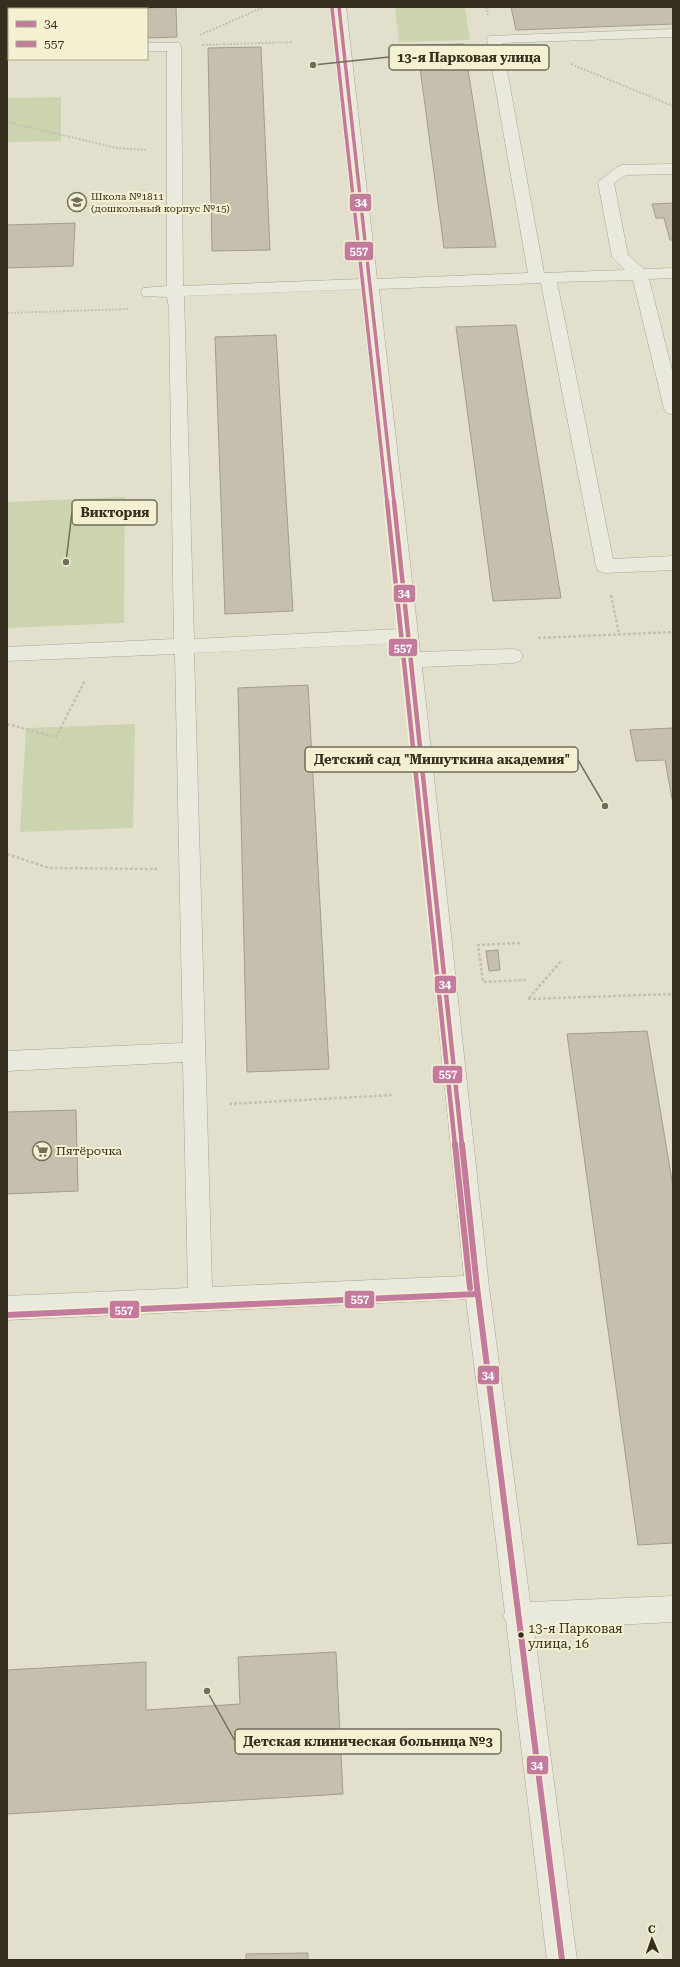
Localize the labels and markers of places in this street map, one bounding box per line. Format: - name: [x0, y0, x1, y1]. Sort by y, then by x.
- callout: 13-я Парковая улица: [389, 45, 549, 70]
- school or university icon: Школа №1811 (дошкольный корпус №15): [66, 191, 88, 213]
- place label: Школа №1811 (дошкольный корпус №15): [91, 191, 230, 214]
- callout: Виктория: [72, 500, 157, 525]
- callout: Детский сад "Мишуткина академия": [305, 747, 578, 772]
- supermarket icon: Пятёрочка: [31, 1140, 53, 1162]
- place label: Пятёрочка: [56, 1144, 123, 1158]
- place label: 13-я Парковая улица, 16: [528, 1621, 623, 1651]
- marker: 13-я Парковая улица, 16: [516, 1630, 526, 1640]
- callout: Детская клиническая больница №3: [235, 1729, 501, 1754]

